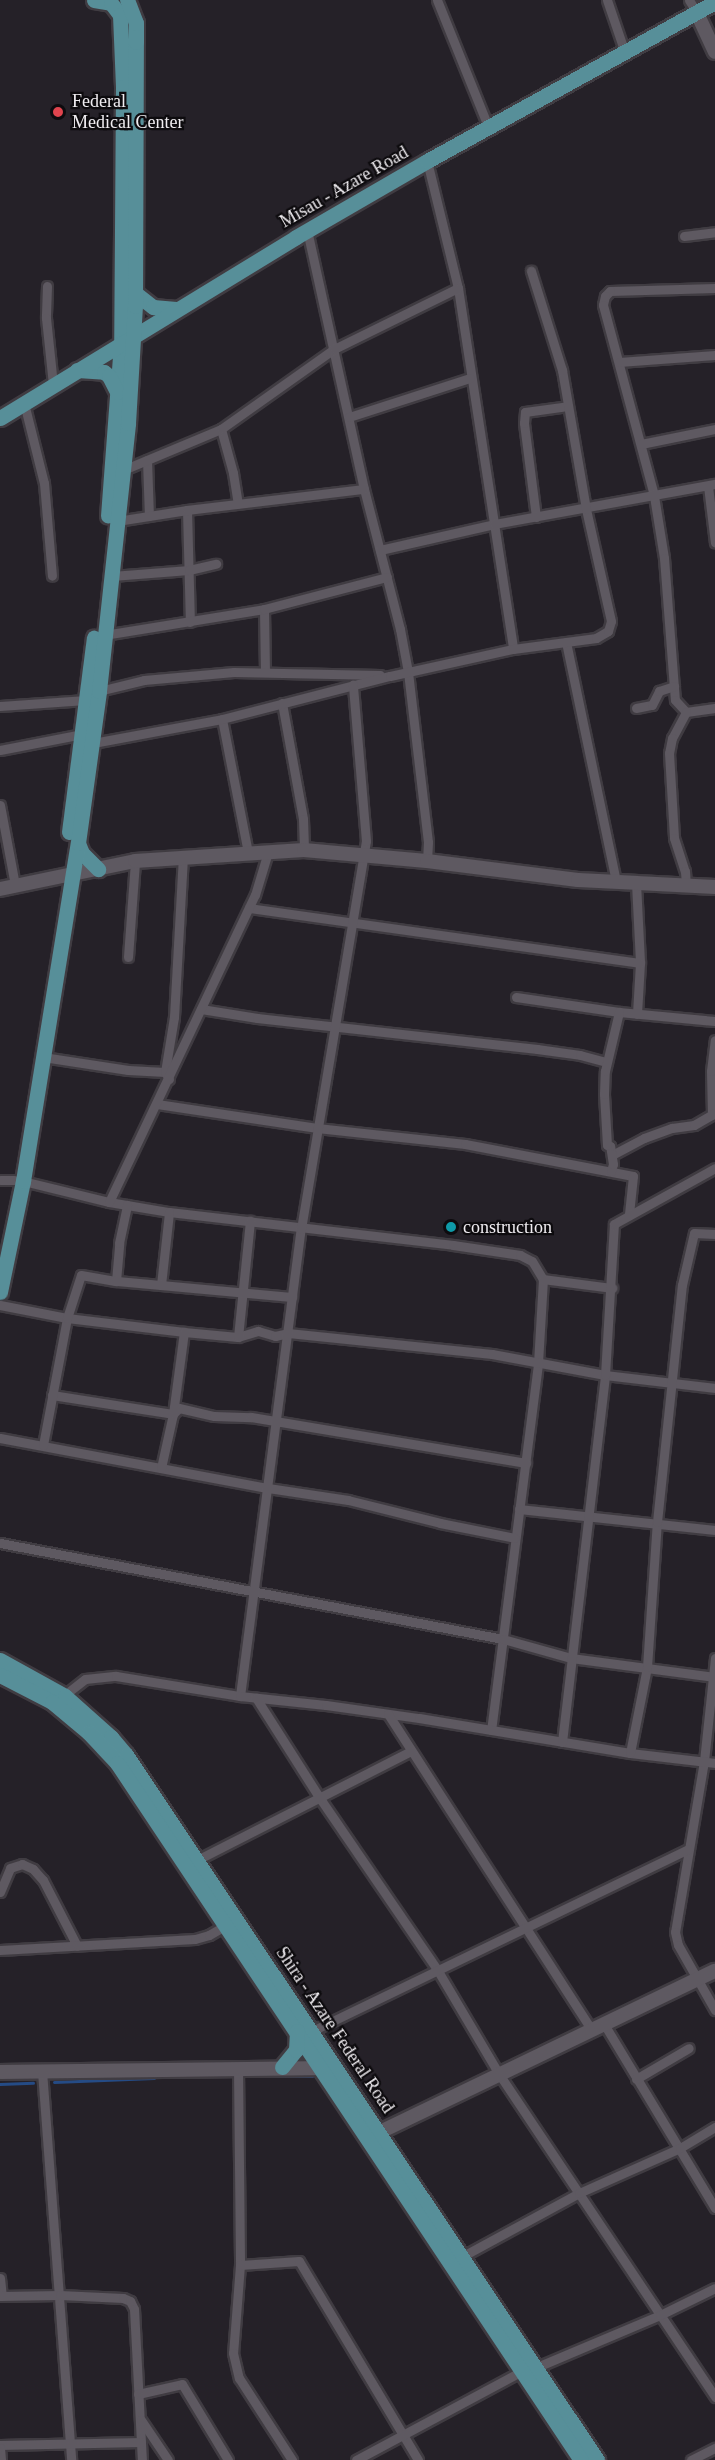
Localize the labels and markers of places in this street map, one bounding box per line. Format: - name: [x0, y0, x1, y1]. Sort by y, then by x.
- place label: Federal Medical Center: [72, 91, 183, 134]
- marker: Federal Medical Center: [49, 103, 67, 121]
- place label: construction: [463, 1216, 552, 1238]
- marker: construction: [444, 1220, 458, 1234]

